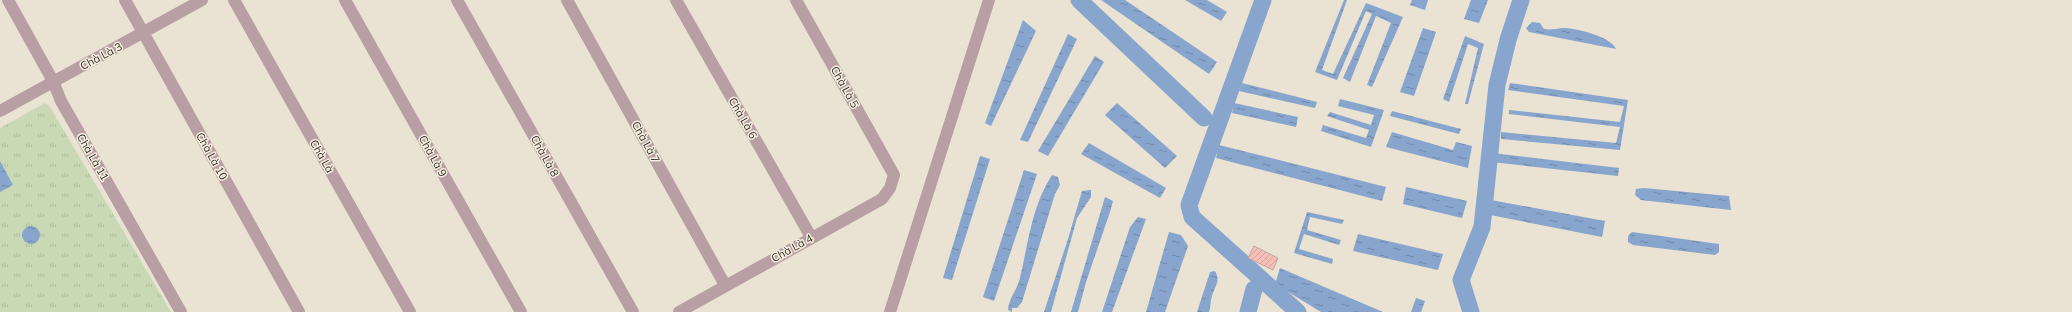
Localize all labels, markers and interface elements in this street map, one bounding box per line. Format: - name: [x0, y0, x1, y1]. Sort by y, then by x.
- street label: Chà Là 3: [78, 39, 124, 73]
- street label: Chà Là 5: [828, 64, 862, 111]
- street label: Chà Là 6: [726, 95, 761, 142]
- street label: Chà Là 7: [629, 119, 663, 165]
- street label: Chà Là 10: [193, 130, 231, 183]
- street label: Chà Là 11: [74, 131, 112, 183]
- street label: Chà Là 9: [416, 133, 450, 179]
- street label: Chà Là 8: [528, 133, 562, 180]
- street label: Chà Là: [307, 137, 337, 175]
- street label: Chà Là 4: [769, 231, 816, 265]

